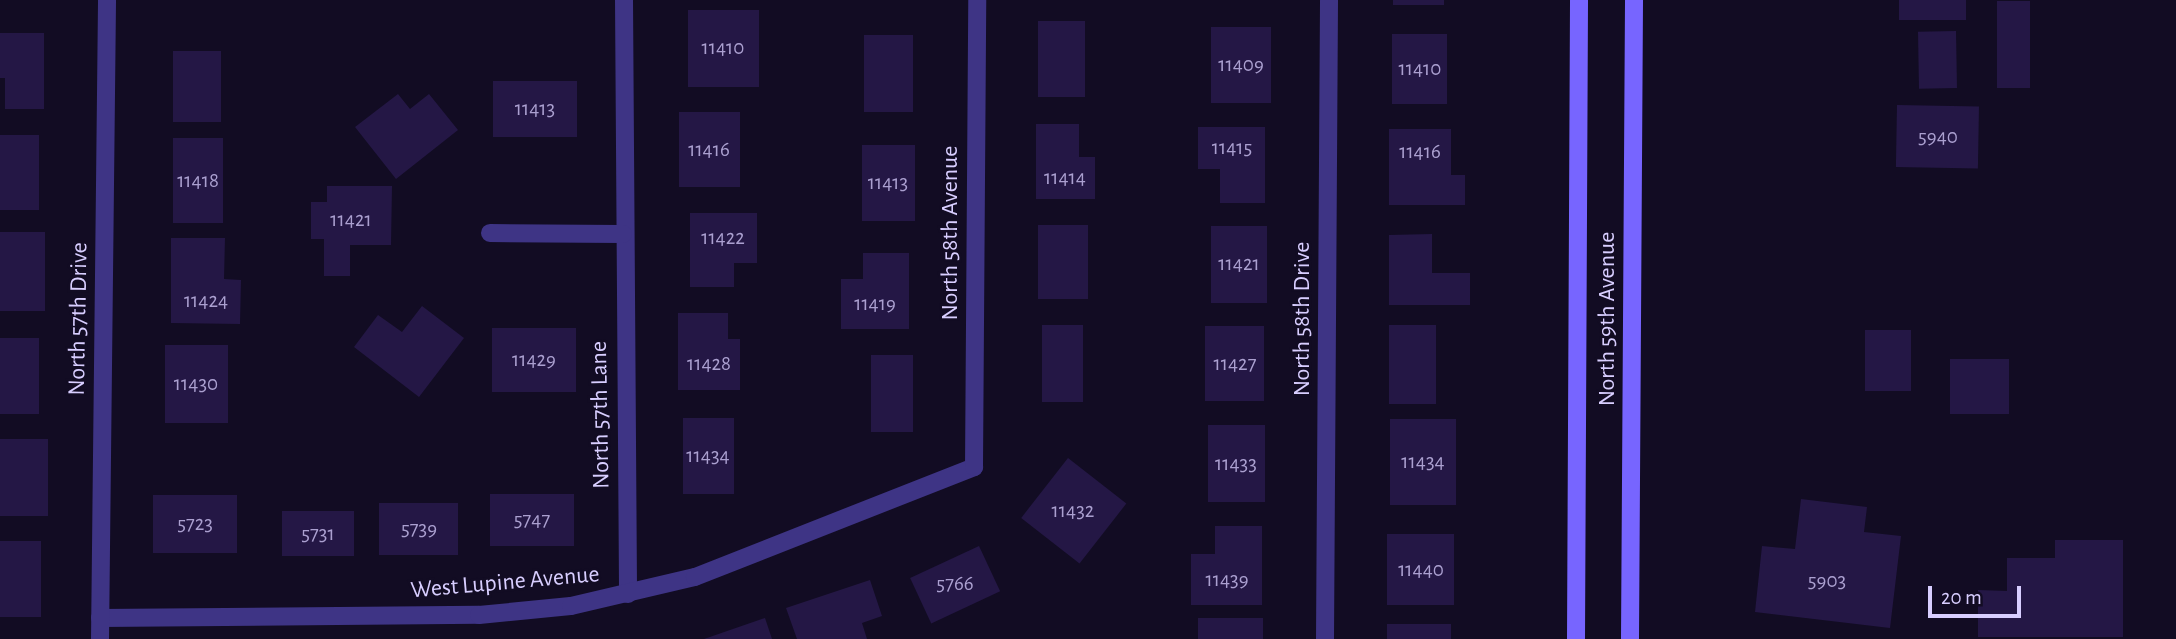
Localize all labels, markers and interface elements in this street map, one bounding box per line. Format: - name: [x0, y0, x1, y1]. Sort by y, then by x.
- house number: 11410: [702, 35, 744, 61]
- house number: 11409: [1218, 52, 1264, 78]
- house number: 11410: [1399, 56, 1441, 82]
- house number: 11413: [515, 96, 555, 122]
- house number: 5940: [1918, 124, 1958, 150]
- house number: 11415: [1212, 135, 1252, 161]
- house number: 11416: [688, 137, 730, 163]
- house number: 11416: [1399, 139, 1441, 165]
- street label: North 58th Avenue: [937, 146, 965, 320]
- house number: 11414: [1044, 165, 1086, 191]
- house number: 11418: [177, 168, 219, 194]
- house number: 11413: [868, 170, 908, 196]
- house number: 11421: [330, 207, 372, 233]
- house number: 11422: [701, 225, 745, 251]
- street label: North 59th Avenue: [1594, 232, 1622, 406]
- street label: North 57th Drive: [63, 242, 95, 396]
- street label: North 58th Drive: [1289, 242, 1317, 396]
- house number: 11421: [1218, 251, 1260, 277]
- house number: 11424: [184, 288, 228, 314]
- house number: 11419: [854, 291, 896, 317]
- street label: North 57th Lane: [585, 341, 617, 489]
- house number: 11429: [512, 347, 556, 373]
- house number: 11428: [687, 351, 731, 377]
- house number: 11427: [1214, 351, 1256, 377]
- house number: 11430: [174, 371, 218, 397]
- house number: 11434: [686, 443, 730, 469]
- house number: 11434: [1401, 449, 1445, 475]
- house number: 11433: [1215, 451, 1257, 477]
- house number: 11432: [1052, 498, 1094, 524]
- house number: 5747: [514, 507, 550, 533]
- house number: 5723: [177, 511, 213, 537]
- house number: 5739: [401, 516, 437, 542]
- house number: 5731: [301, 521, 335, 547]
- house number: 11440: [1398, 557, 1444, 583]
- street label: West Lupine Avenue: [409, 560, 601, 606]
- house number: 11439: [1205, 567, 1249, 593]
- house number: 5903: [1808, 568, 1846, 594]
- house number: 5766: [936, 571, 974, 597]
- scale bar: [1931, 572, 2024, 616]
- text: 20 m: [1941, 587, 1982, 608]

